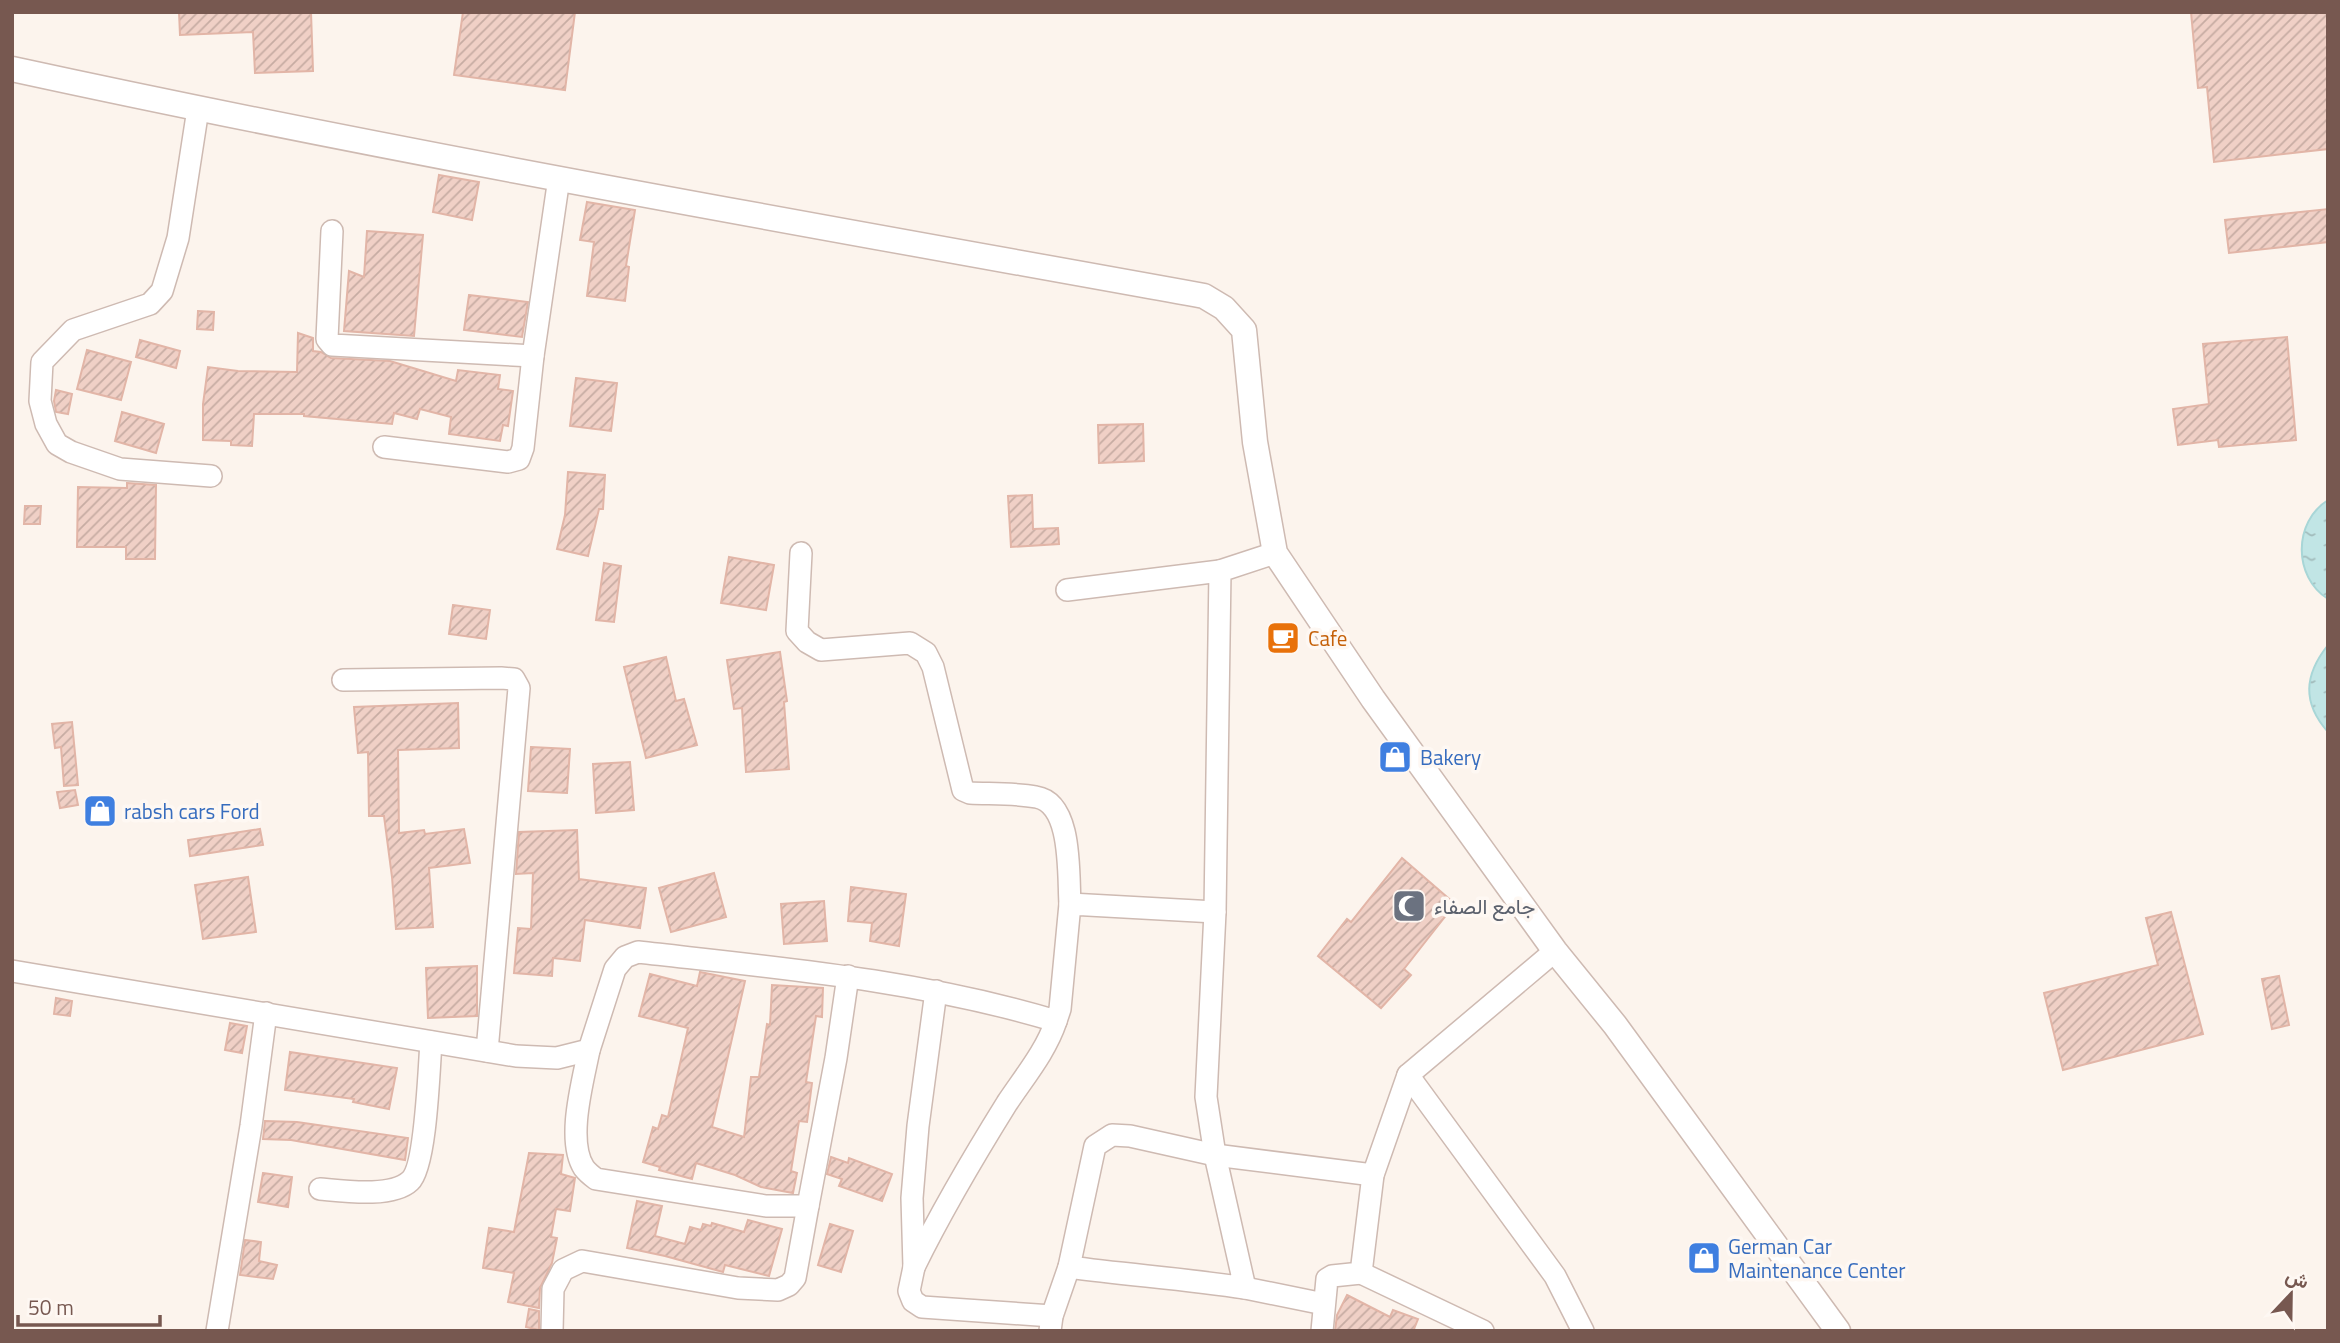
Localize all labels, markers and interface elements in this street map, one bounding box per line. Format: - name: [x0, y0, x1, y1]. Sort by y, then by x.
- cafe icon: Cafe: [1264, 619, 1302, 657]
- place label: Cafe: [1308, 622, 1347, 654]
- shop icon: Bakery: [1376, 738, 1414, 776]
- place label: Bakery: [1420, 741, 1481, 773]
- shop icon: rabsh cars Ford: [81, 792, 119, 830]
- place label: rabsh cars Ford: [124, 795, 260, 827]
- mosque icon: جامع الصفاء: [1390, 887, 1428, 925]
- place label: جامع الصفاء: [1434, 890, 1535, 922]
- place label: German Car Maintenance Center: [1728, 1230, 1906, 1286]
- shop icon: German Car Maintenance Center: [1685, 1239, 1723, 1277]
- north arrow: [2256, 1259, 2326, 1329]
- text: ش: [2282, 1260, 2314, 1296]
- scale bar: [18, 1284, 159, 1328]
- text: 50 m: [28, 1291, 74, 1323]

